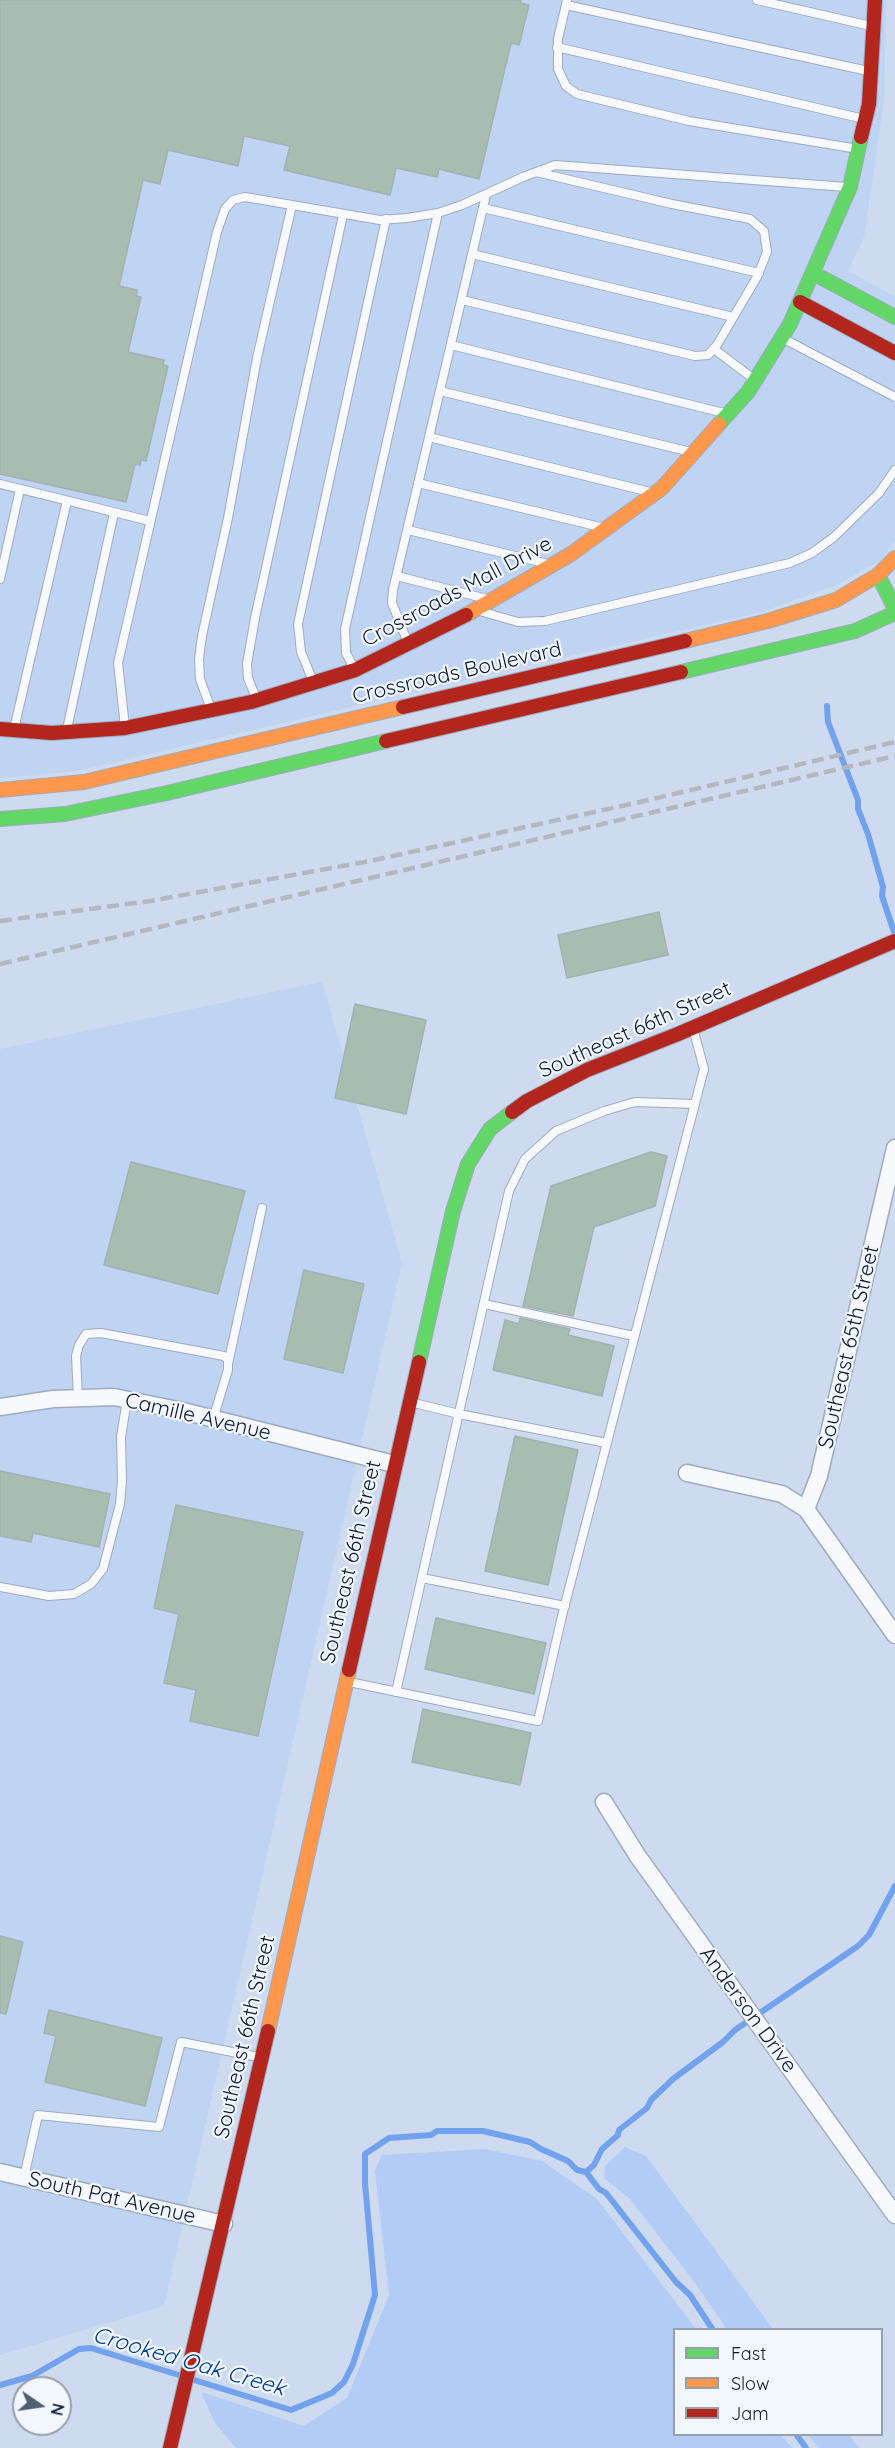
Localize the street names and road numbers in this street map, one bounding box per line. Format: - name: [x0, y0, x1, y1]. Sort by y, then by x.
- street label: Crossroads Mall Drive: [358, 531, 556, 653]
- street label: Crossroads Boulevard: [350, 637, 564, 709]
- street label: Southeast 66th Street: [535, 976, 735, 1084]
- street label: Southeast 65th Street: [813, 1243, 885, 1451]
- street label: Camille Avenue: [123, 1388, 273, 1446]
- street label: Southeast 66th Street: [315, 1458, 387, 1666]
- street label: Southeast 66th Street: [209, 1933, 281, 2141]
- street label: Anderson Drive: [694, 1942, 802, 2078]
- street label: South Pat Avenue: [26, 2166, 198, 2230]

